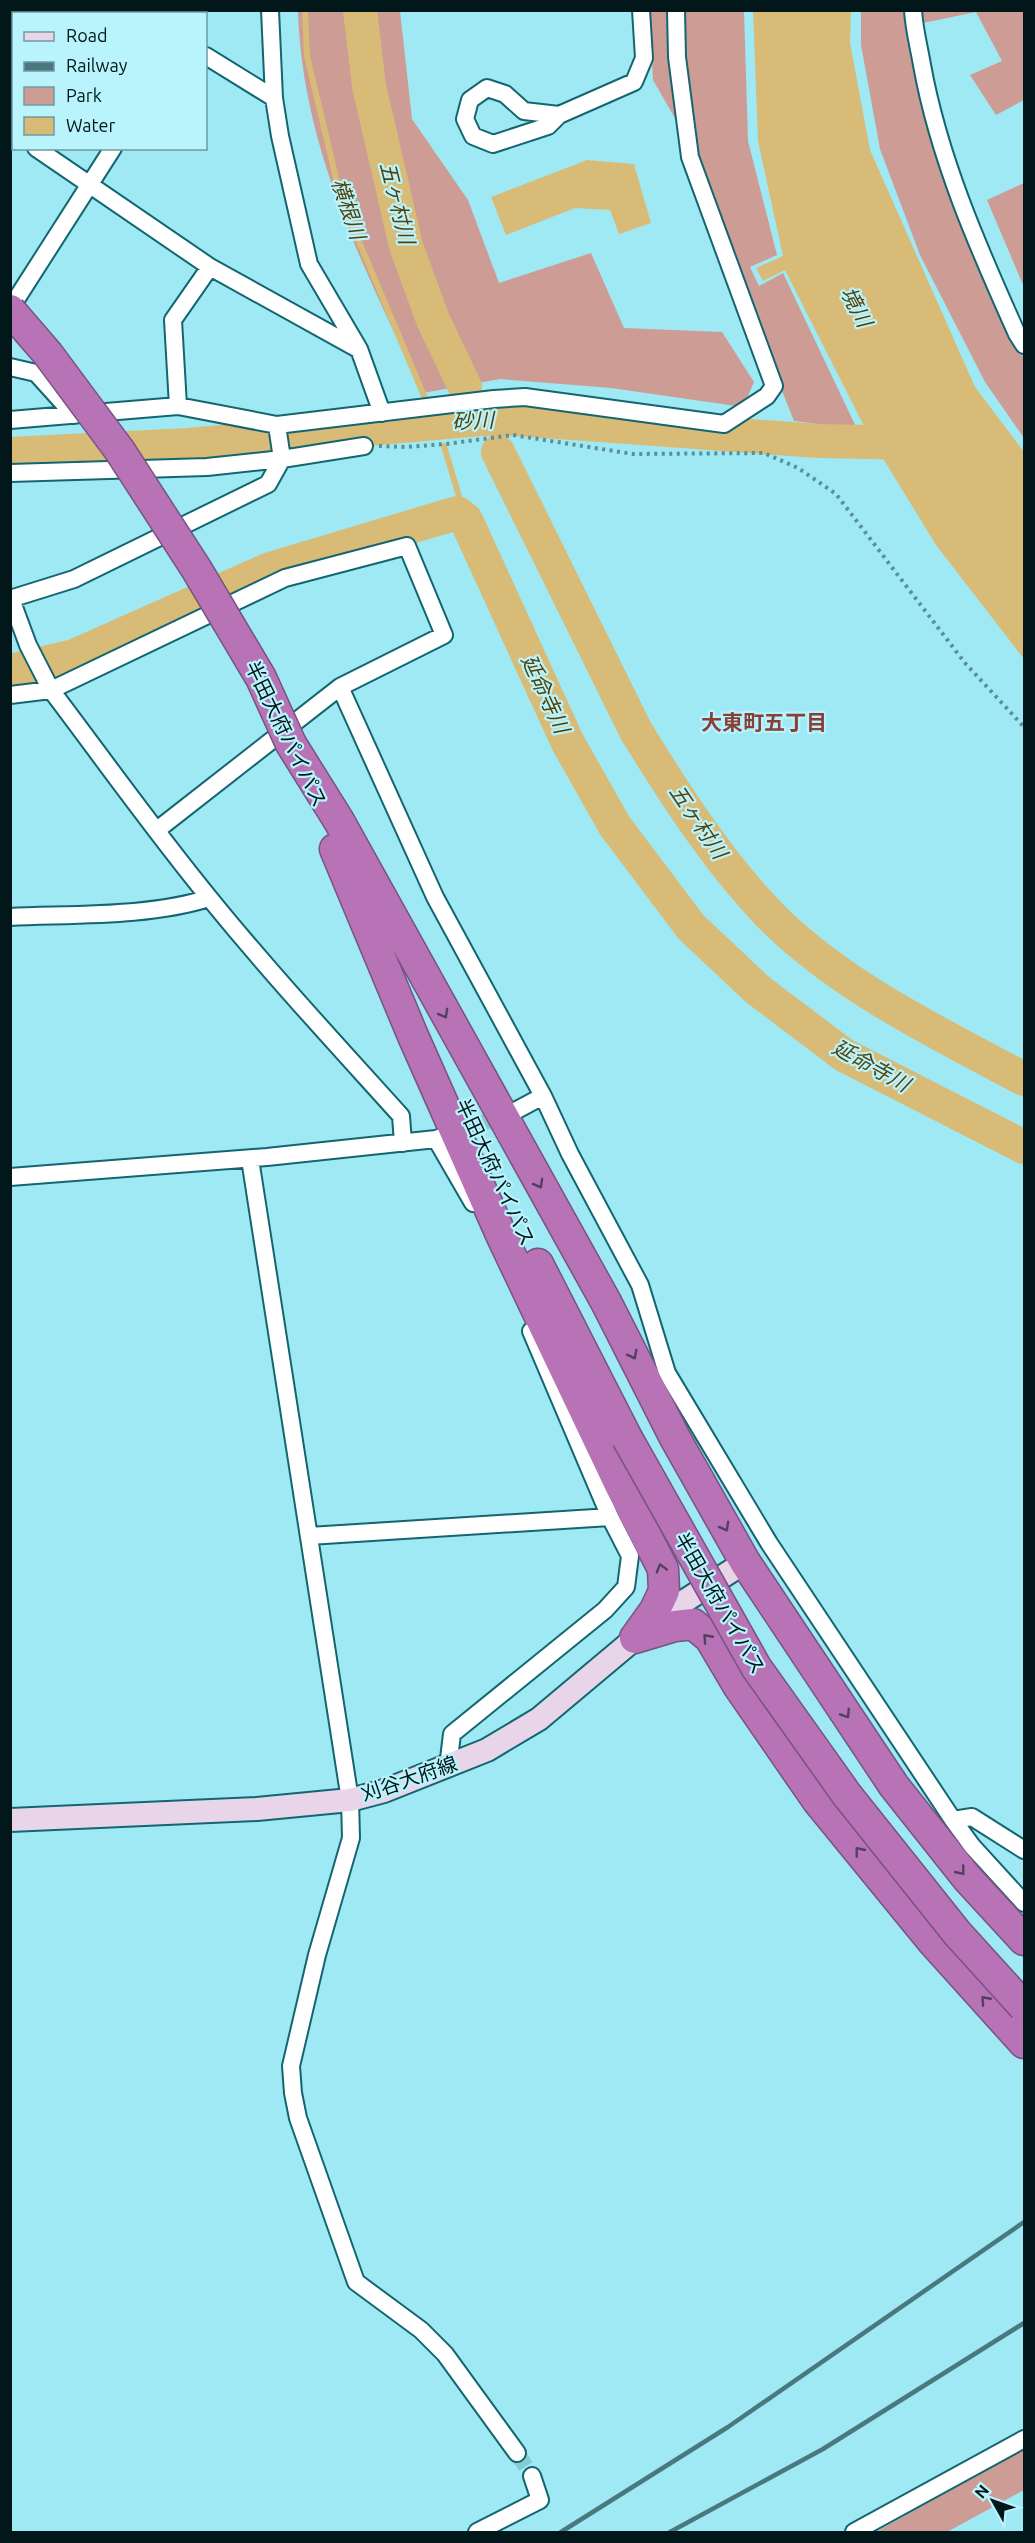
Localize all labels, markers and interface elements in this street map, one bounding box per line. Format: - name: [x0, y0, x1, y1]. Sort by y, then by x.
- legend: [12, 12, 207, 150]
- text: Road: [66, 25, 108, 45]
- text: Railway: [66, 55, 128, 75]
- text: Park: [66, 85, 102, 105]
- text: Water: [66, 115, 116, 135]
- water label: 五ヶ村川: [376, 159, 420, 248]
- water label: 横根川: [327, 175, 371, 244]
- water label: 境川: [836, 282, 878, 332]
- water label: 砂川: [452, 407, 496, 433]
- water label: 延命寺川: [517, 650, 575, 739]
- street label: 半田大府パイパス: [241, 657, 332, 811]
- district label: 大東町五丁目: [701, 710, 827, 734]
- water label: 五ヶ村川: [665, 780, 733, 865]
- one-way arrow: [437, 1008, 448, 1018]
- water label: 延命寺川: [829, 1034, 916, 1097]
- street label: 半田大府パイパス: [451, 1095, 540, 1249]
- one-way arrow: [532, 1178, 544, 1188]
- one-way arrow: [626, 1349, 637, 1359]
- one-way arrow: [718, 1521, 729, 1531]
- street label: 半田大府パイパス: [671, 1528, 770, 1678]
- one-way arrow: [656, 1563, 668, 1574]
- one-way arrow: [703, 1634, 714, 1645]
- one-way arrow: [839, 1707, 850, 1718]
- street label: 刈谷大府線: [358, 1751, 460, 1806]
- one-way arrow: [855, 1847, 866, 1858]
- one-way arrow: [954, 1864, 965, 1875]
- one-way arrow: [981, 1996, 992, 2007]
- north arrow: [963, 2471, 1023, 2531]
- text: N: [971, 2481, 992, 2502]

